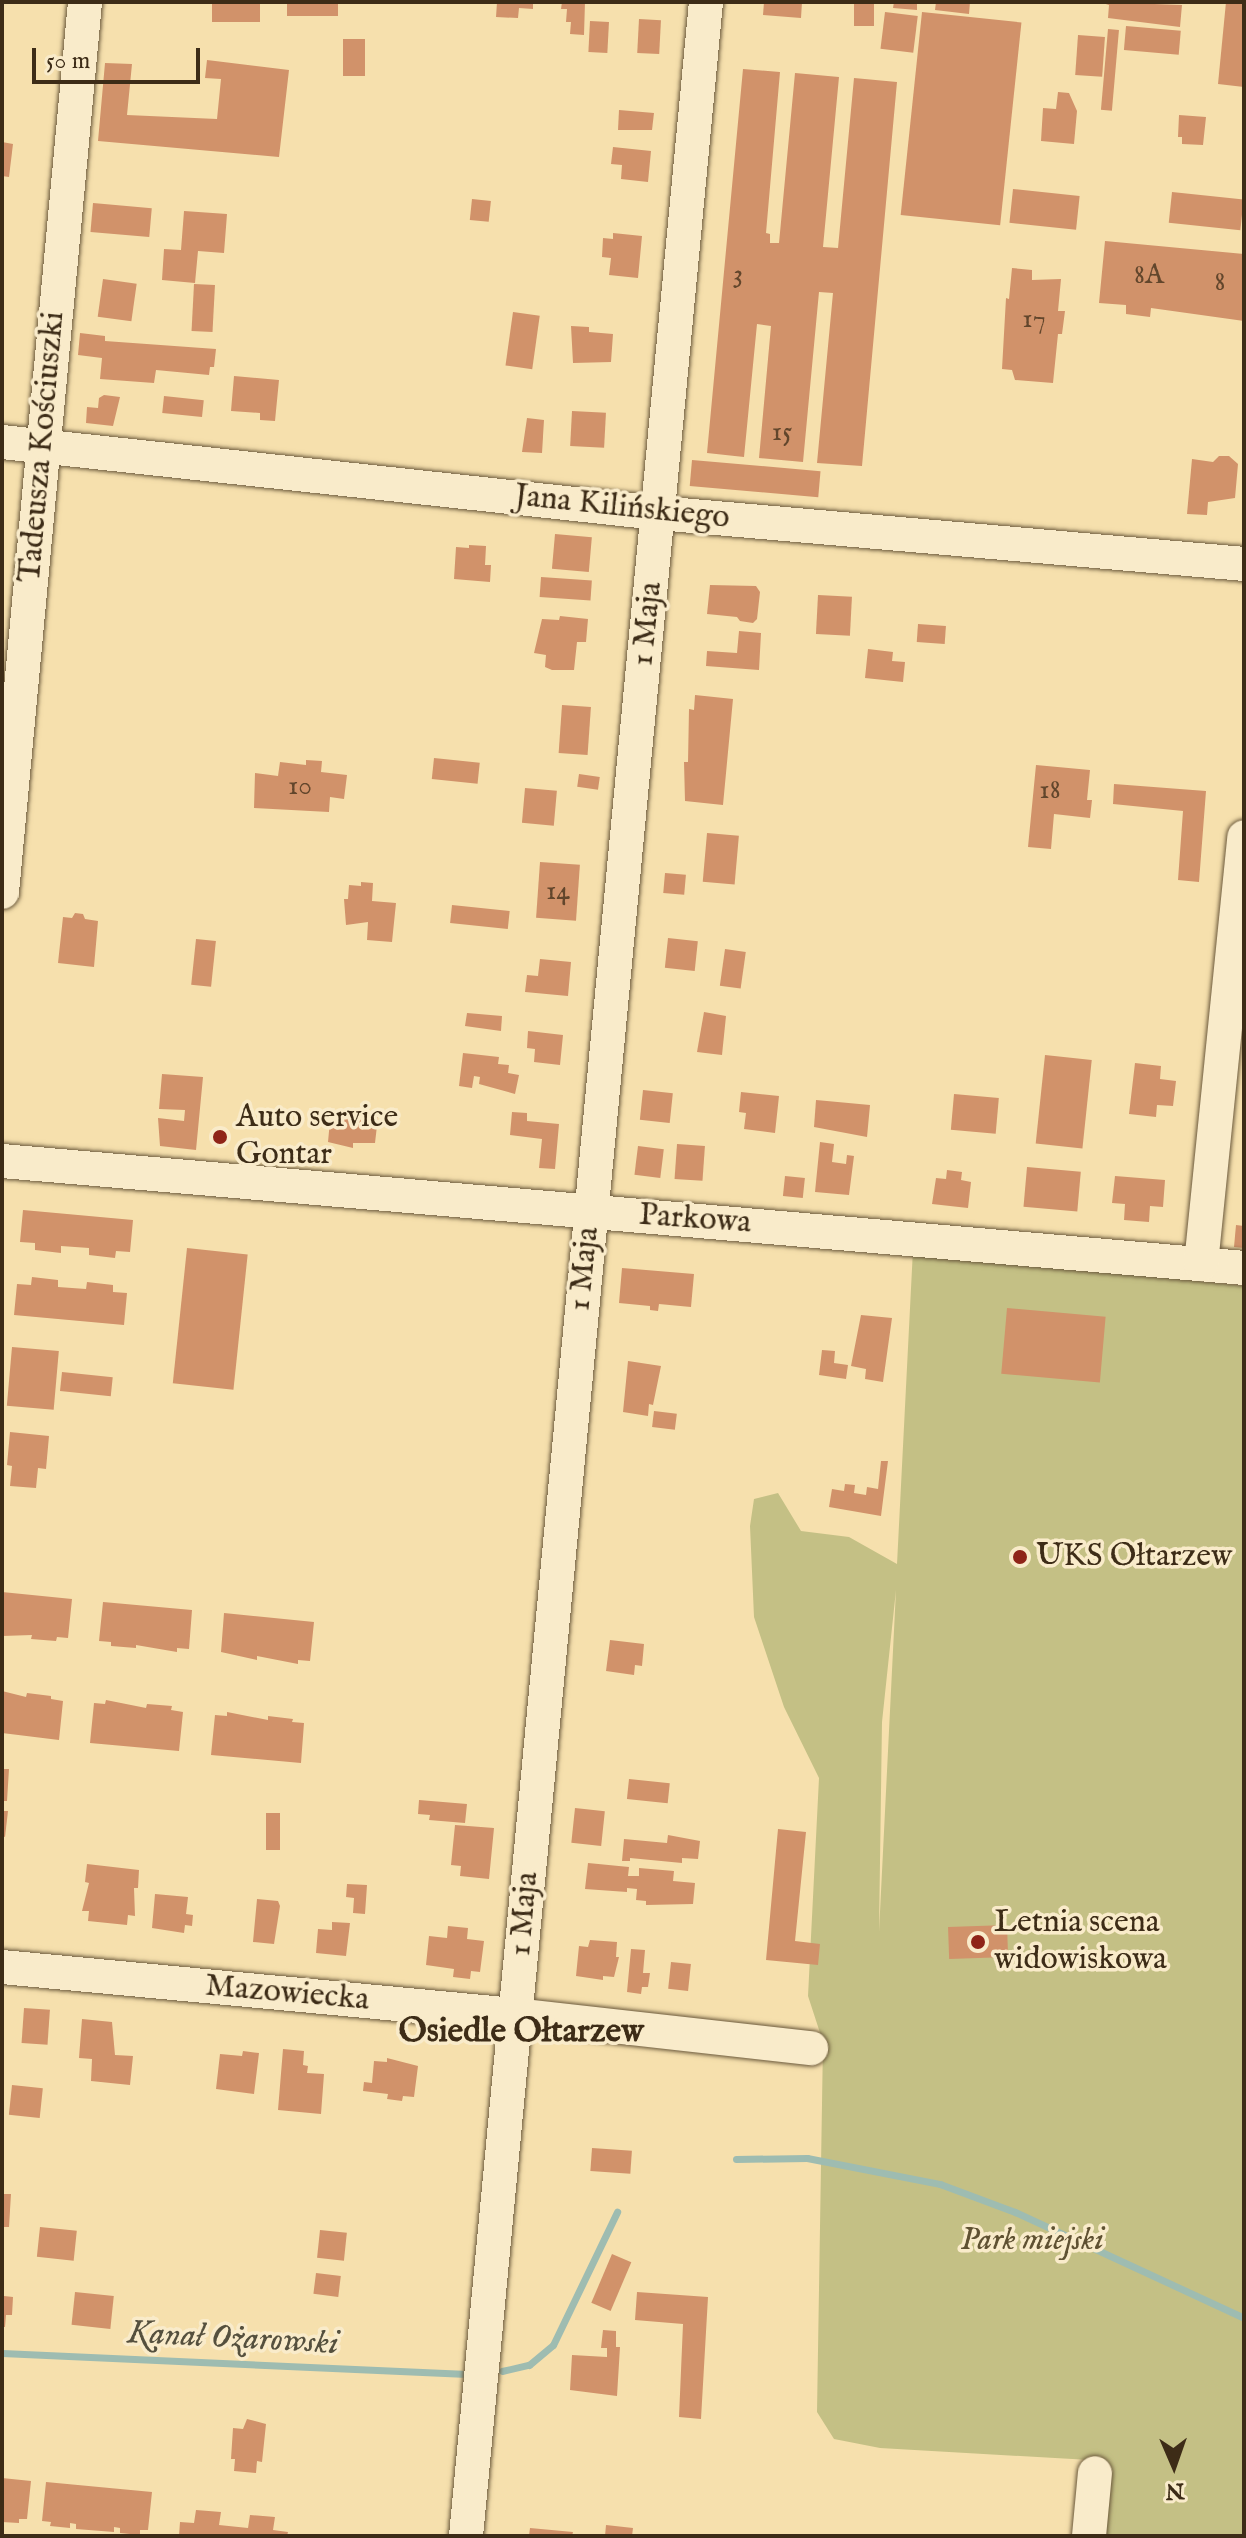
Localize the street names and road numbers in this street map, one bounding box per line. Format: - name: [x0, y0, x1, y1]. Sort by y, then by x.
- street label: Tadeusza Kościuszki: [12, 310, 74, 584]
- street label: Jana Kilińskiego: [513, 478, 731, 538]
- street label: 1 Maja: [625, 580, 671, 668]
- street label: Parkowa: [638, 1197, 752, 1243]
- street label: 1 Maja: [562, 1225, 608, 1313]
- street label: 1 Maja: [502, 1870, 548, 1958]
- street label: Mazowiecka: [203, 1968, 371, 2020]

